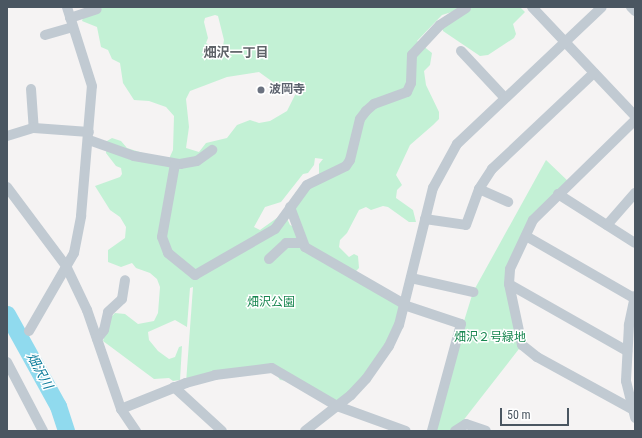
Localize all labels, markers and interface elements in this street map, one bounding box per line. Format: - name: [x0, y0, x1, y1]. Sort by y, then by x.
- district label: 畑沢一丁目: [204, 45, 268, 61]
- place label: 波岡寺: [269, 83, 305, 97]
- marker: 波岡寺: [256, 85, 266, 95]
- park label: 畑沢公園: [247, 296, 295, 310]
- park label: 畑沢２号緑地: [454, 331, 526, 345]
- water label: 畑沢川: [23, 350, 55, 392]
- scale bar: [502, 400, 571, 426]
- text: 50 m: [507, 408, 531, 422]

